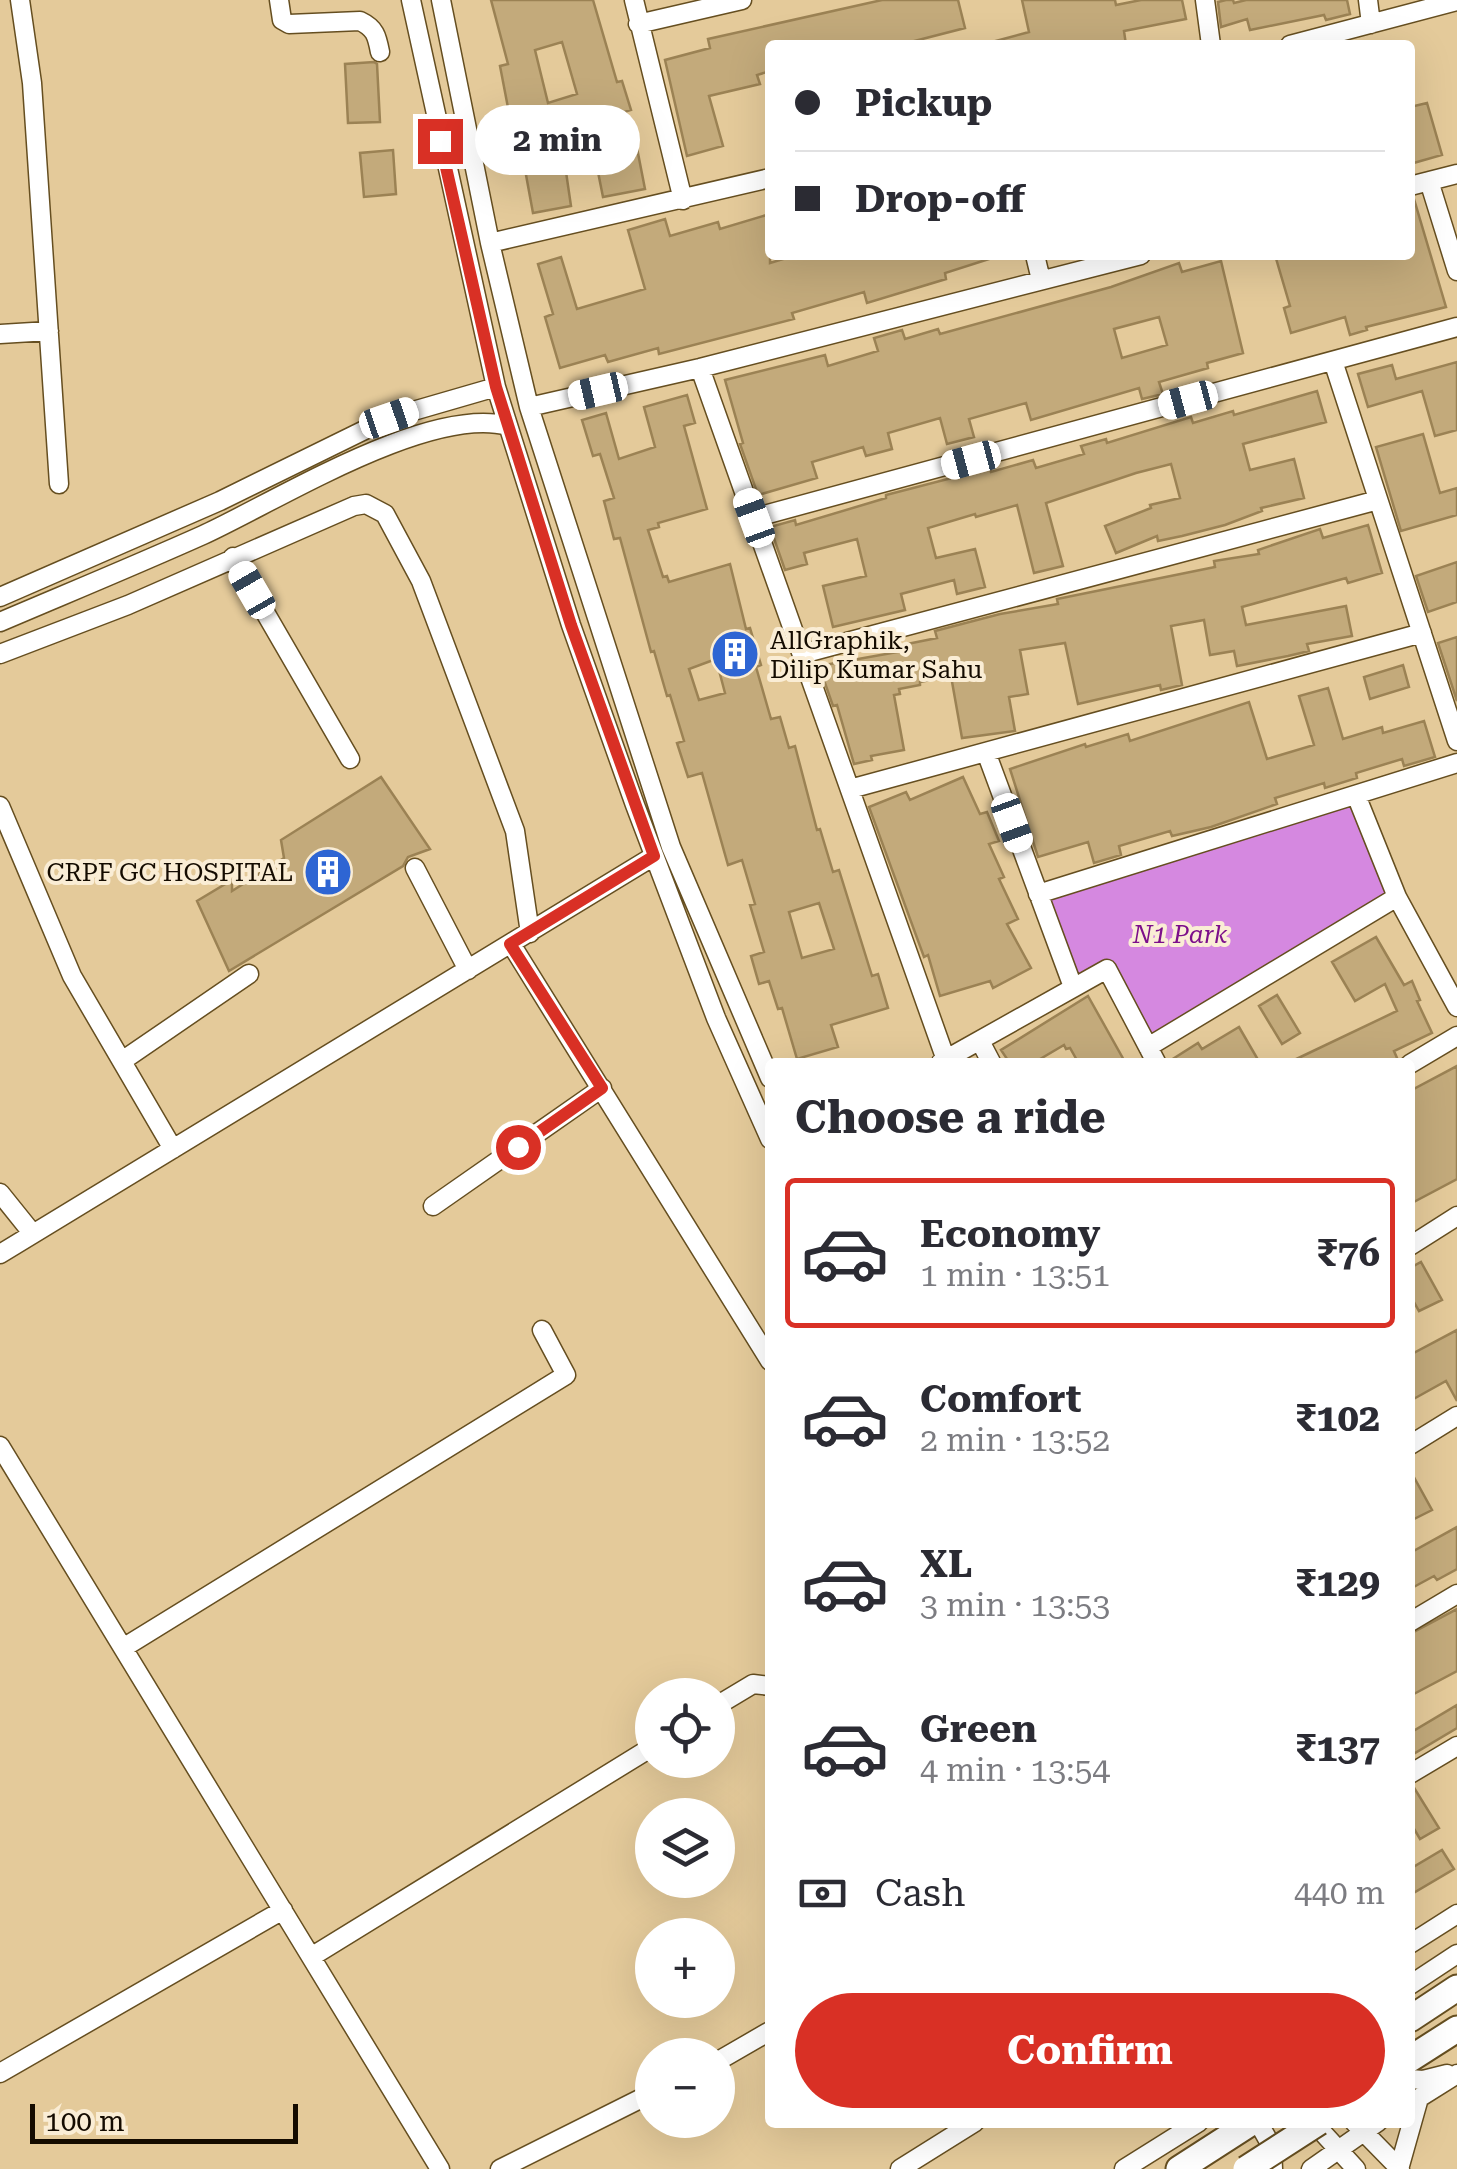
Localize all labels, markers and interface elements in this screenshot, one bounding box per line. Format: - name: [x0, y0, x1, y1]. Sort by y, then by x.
- text: Pickup: [855, 81, 992, 125]
- callout: 2 min: [475, 106, 640, 176]
- route end: [418, 119, 463, 164]
- text: 2 min: [513, 121, 602, 159]
- text: Drop-off: [855, 177, 1025, 221]
- car: [565, 370, 631, 412]
- car: [1155, 378, 1221, 422]
- car: [356, 394, 422, 442]
- car: [938, 438, 1004, 482]
- car: [730, 485, 778, 551]
- car: [224, 557, 280, 623]
- place label: AllGraphik, Dilip Kumar Sahu: [770, 626, 983, 684]
- building icon: AllGraphik, Dilip Kumar Sahu: [709, 628, 761, 680]
- car: [988, 790, 1036, 856]
- building icon: CRPF GC HOSPITAL: [302, 846, 354, 898]
- place label: CRPF GC HOSPITAL: [47, 858, 293, 887]
- park label: N1 Park: [1132, 920, 1228, 949]
- text: Choose a ride: [795, 1091, 1106, 1144]
- route start: [496, 1125, 541, 1170]
- icon: car: [800, 1208, 890, 1298]
- text: Economy: [920, 1212, 1100, 1256]
- text: ₹76: [1316, 1231, 1380, 1275]
- text: 1 min · 13:51: [920, 1256, 1110, 1294]
- icon: car: [800, 1373, 890, 1463]
- text: Comfort: [920, 1377, 1081, 1421]
- text: ₹102: [1295, 1396, 1380, 1440]
- text: 2 min · 13:52: [920, 1421, 1110, 1459]
- icon: car: [800, 1538, 890, 1628]
- text: XL: [920, 1542, 972, 1586]
- text: ₹129: [1295, 1561, 1380, 1605]
- text: 3 min · 13:53: [920, 1586, 1110, 1624]
- map controls: [635, 1678, 735, 2138]
- button: locate: [635, 1678, 735, 1778]
- icon: car: [800, 1703, 890, 1793]
- text: Green: [920, 1707, 1037, 1751]
- text: ₹137: [1295, 1726, 1380, 1770]
- text: 4 min · 13:54: [920, 1751, 1110, 1789]
- button: layers: [635, 1798, 735, 1898]
- icon: cash: [795, 1866, 850, 1921]
- text: Cash: [875, 1871, 965, 1915]
- text: 440 m: [1294, 1874, 1385, 1912]
- button: +: [635, 1918, 735, 2018]
- button: Confirm: [795, 1993, 1385, 2108]
- button: −: [635, 2038, 735, 2138]
- scale bar: [30, 2099, 298, 2144]
- text: 100 m: [45, 2105, 125, 2138]

